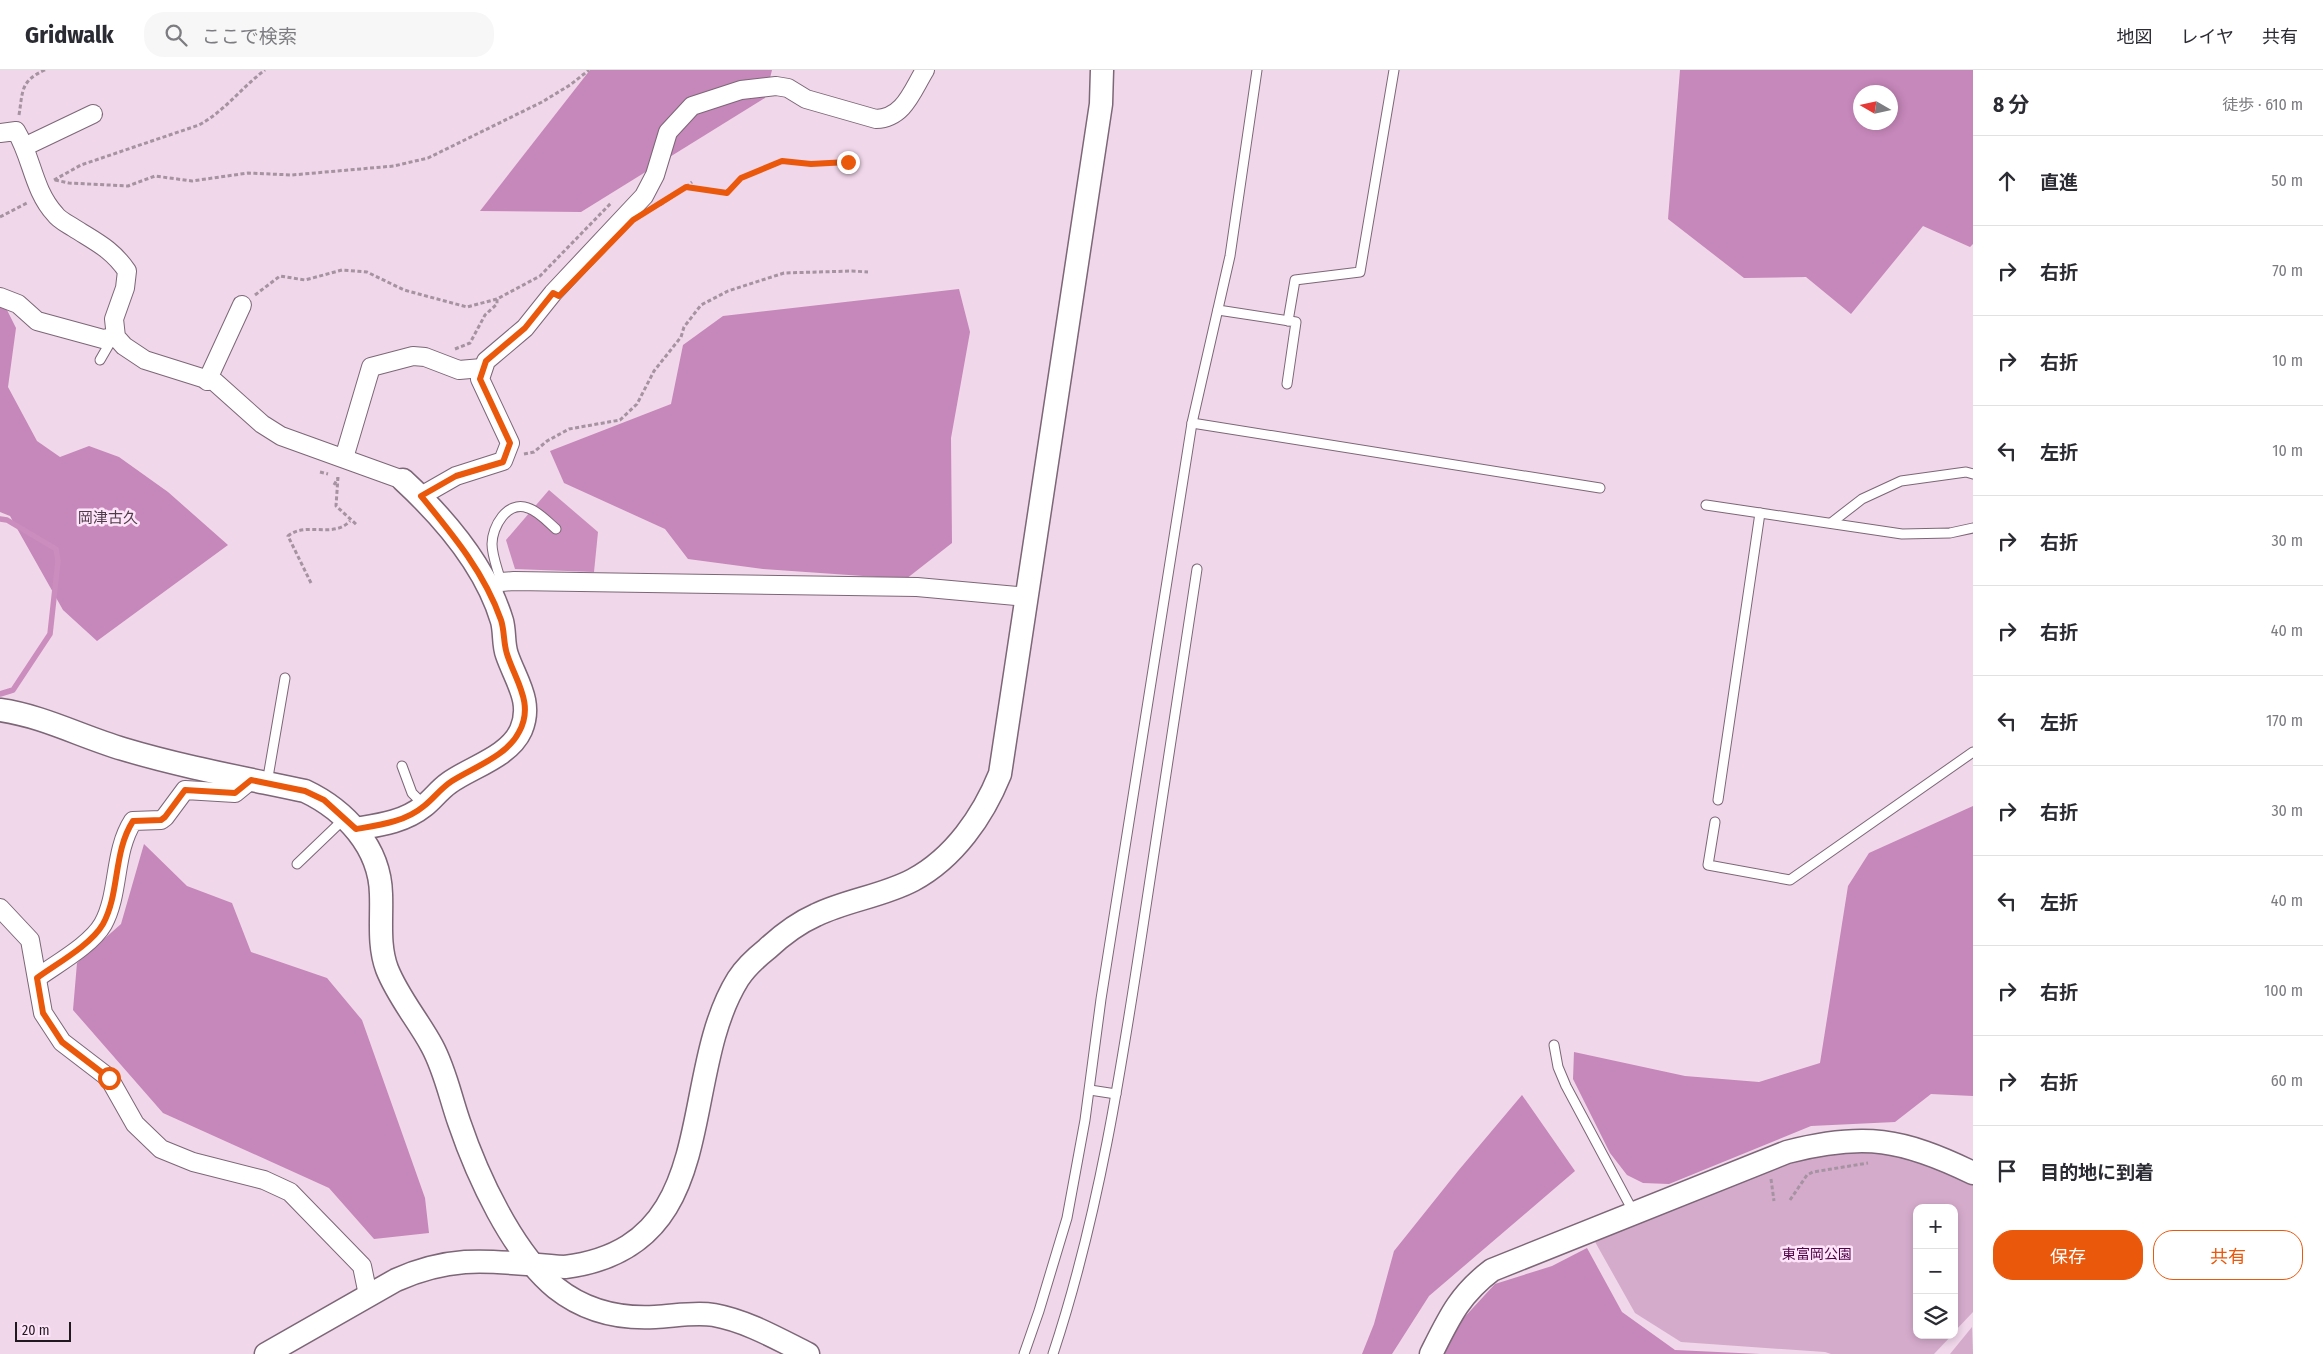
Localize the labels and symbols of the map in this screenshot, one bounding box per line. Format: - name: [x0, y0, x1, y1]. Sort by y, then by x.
- north arrow: [1853, 85, 1898, 130]
- route end: [837, 151, 860, 174]
- district label: 岡津古久: [78, 509, 138, 527]
- route start: [98, 1067, 121, 1090]
- park label: 東富岡公園: [1782, 1246, 1852, 1263]
- scale bar: [15, 1319, 71, 1342]

